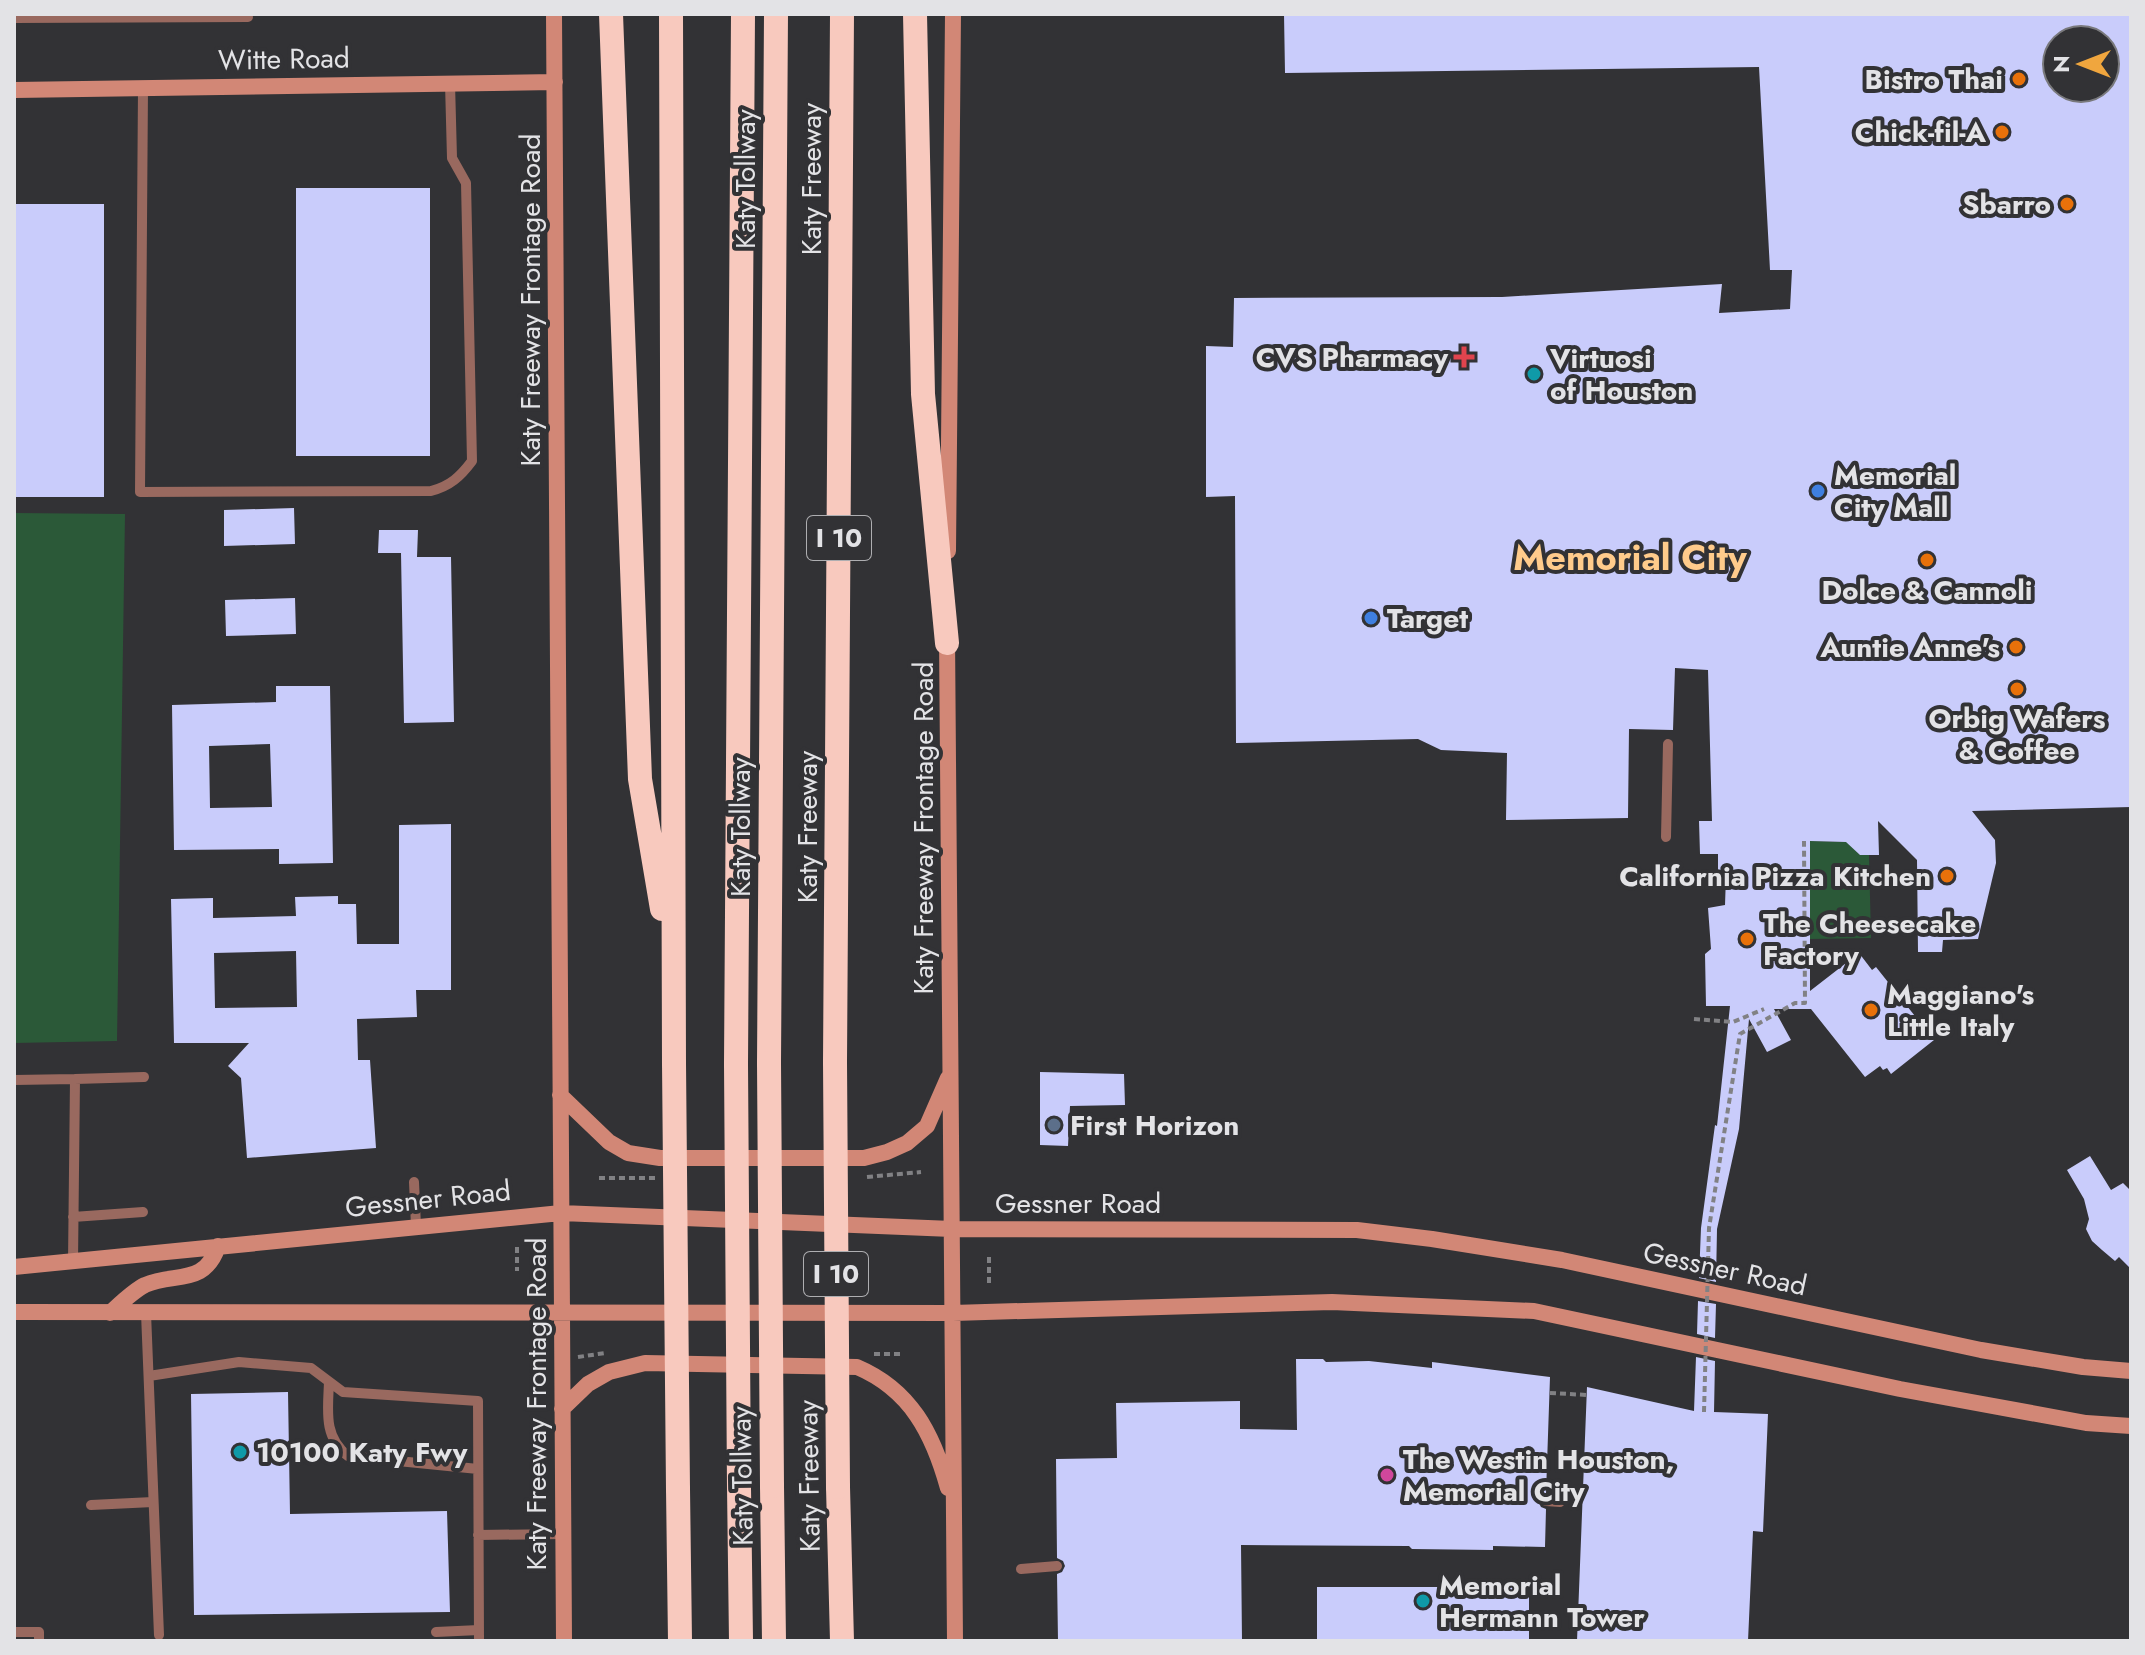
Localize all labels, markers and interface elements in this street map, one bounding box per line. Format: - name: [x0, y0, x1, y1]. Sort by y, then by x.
- north arrow: [2041, 24, 2121, 104]
- street label: Witte Road: [218, 37, 350, 81]
- text: N: [2045, 55, 2077, 73]
- place label: Bistro Thai: [1865, 59, 2003, 100]
- marker: Bistro Thai: [2010, 70, 2028, 88]
- street label: Katy Freeway: [791, 102, 832, 255]
- street label: Katy Tollway: [725, 108, 766, 249]
- place label: Chick-fil-A: [1855, 112, 1986, 153]
- marker: Chick-fil-A: [1993, 123, 2011, 141]
- street label: Katy Freeway Frontage Road: [510, 134, 551, 466]
- place label: Sbarro: [1962, 184, 2051, 225]
- marker: Sbarro: [2058, 195, 2076, 213]
- place label: CVS Pharmacy: [1256, 337, 1448, 378]
- place label: Virtuosi of Houston: [1549, 338, 1693, 411]
- marker: CVS Pharmacy: [1455, 348, 1473, 366]
- marker: Virtuosi of Houston: [1525, 365, 1543, 383]
- place label: Memorial City Mall: [1834, 455, 1956, 528]
- marker: Memorial City Mall: [1809, 482, 1827, 500]
- road number: I 10: [807, 516, 871, 560]
- district label: Memorial City: [1513, 531, 1748, 583]
- marker: Dolce & Cannoli: [1918, 551, 1936, 569]
- place label: Dolce & Cannoli: [1821, 570, 2033, 611]
- place label: Target: [1387, 598, 1468, 639]
- marker: Target: [1362, 609, 1380, 627]
- place label: Auntie Anne's: [1819, 627, 2000, 668]
- marker: Auntie Anne's: [2007, 638, 2025, 656]
- street label: Katy Freeway Frontage Road: [903, 662, 944, 994]
- marker: Orbig Wafers & Coffee: [2008, 680, 2026, 698]
- place label: Orbig Wafers & Coffee: [1928, 698, 2106, 771]
- street label: Katy Freeway: [787, 750, 828, 903]
- street label: Katy Tollway: [720, 756, 761, 897]
- place label: California Pizza Kitchen: [1619, 856, 1931, 897]
- marker: California Pizza Kitchen: [1938, 867, 1956, 885]
- place label: The Cheesecake Factory: [1763, 903, 1976, 976]
- marker: The Cheesecake Factory: [1738, 930, 1756, 948]
- place label: Maggiano's Little Italy: [1887, 974, 2035, 1047]
- marker: Maggiano's Little Italy: [1862, 1001, 1880, 1019]
- place label: First Horizon: [1070, 1105, 1239, 1146]
- marker: First Horizon: [1045, 1116, 1063, 1134]
- street label: Gessner Road: [343, 1170, 513, 1228]
- street label: Gessner Road: [995, 1183, 1161, 1224]
- street label: Gessner Road: [1639, 1232, 1811, 1306]
- street label: Katy Freeway Frontage Road: [516, 1238, 557, 1570]
- road number: I 10: [804, 1252, 868, 1296]
- street label: Katy Freeway: [787, 1399, 831, 1553]
- street label: Katy Tollway: [720, 1405, 764, 1546]
- place label: 10100 Katy Fwy: [256, 1432, 468, 1473]
- place label: The Westin Houston, Memorial City: [1403, 1439, 1675, 1512]
- marker: 10100 Katy Fwy: [231, 1443, 249, 1461]
- marker: The Westin Houston, Memorial City: [1378, 1466, 1396, 1484]
- place label: Memorial Hermann Tower: [1439, 1565, 1645, 1638]
- marker: Memorial Hermann Tower: [1414, 1592, 1432, 1610]

